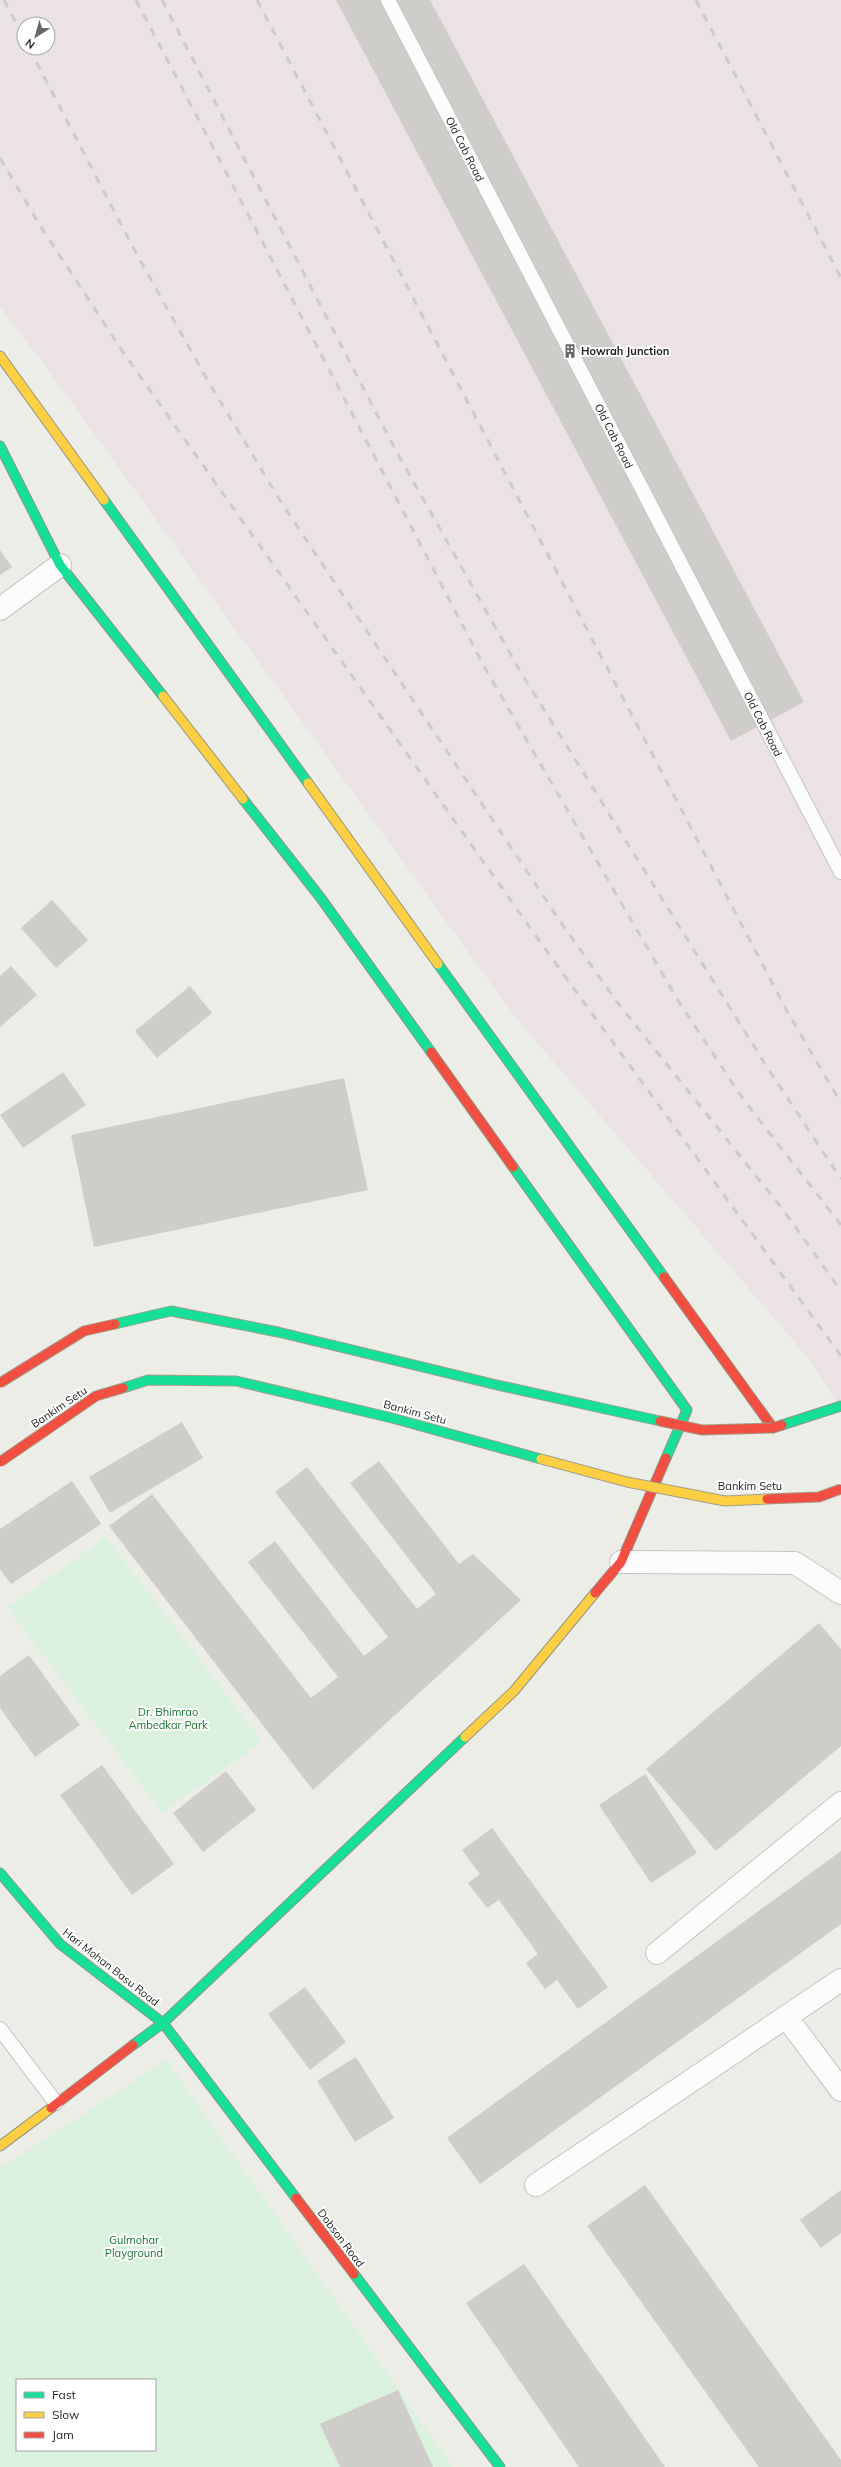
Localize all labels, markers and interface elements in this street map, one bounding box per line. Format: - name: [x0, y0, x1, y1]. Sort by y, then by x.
- north arrow: [16, 16, 56, 56]
- text: N: [22, 36, 38, 52]
- street label: Old Cab Road: [443, 114, 487, 184]
- building icon: Howrah Junction: [562, 343, 578, 359]
- place label: Howrah Junction: [581, 344, 669, 358]
- street label: Old Cab Road: [592, 401, 636, 471]
- street label: Old Cab Road: [741, 689, 785, 759]
- street label: Bankim Setu: [28, 1383, 90, 1431]
- street label: Bankim Setu: [382, 1397, 448, 1427]
- street label: Bankim Setu: [718, 1479, 782, 1493]
- park label: Dr. Bhimrao Ambedkar Park: [128, 1705, 208, 1732]
- street label: Hari Mohan Basu Road: [60, 1925, 162, 2009]
- street label: Dobson Road: [315, 2206, 367, 2270]
- park label: Gulmohar Playground: [105, 2233, 163, 2260]
- legend: [16, 2379, 156, 2451]
- text: Fast: [52, 2387, 76, 2402]
- text: Slow: [52, 2407, 80, 2422]
- text: Jam: [52, 2427, 74, 2442]

